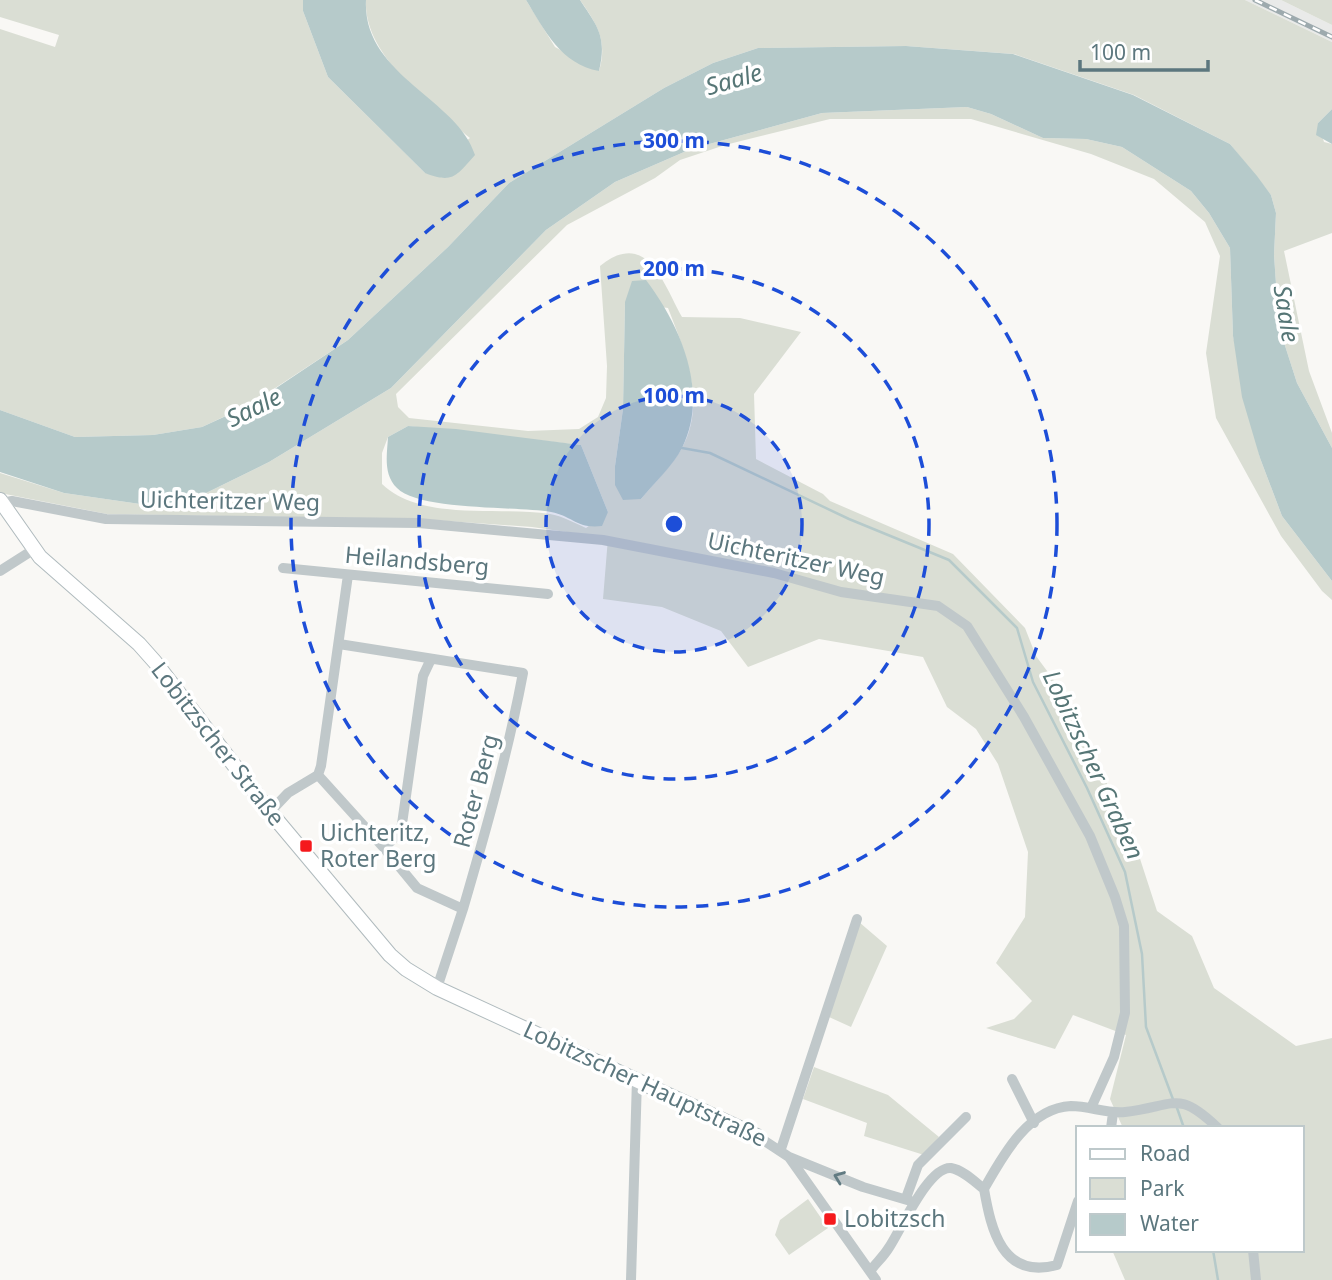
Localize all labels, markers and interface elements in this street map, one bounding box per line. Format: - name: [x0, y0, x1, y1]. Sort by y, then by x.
- scale bar: [1080, 28, 1208, 72]
- text: 100 m: [1090, 38, 1151, 66]
- water label: Saale: [701, 55, 766, 102]
- text: 300 m: [643, 126, 705, 154]
- text: 200 m: [643, 254, 705, 282]
- water label: Saale: [1267, 283, 1308, 345]
- water label: Saale: [220, 379, 286, 434]
- text: 100 m: [643, 381, 705, 409]
- street label: Uichteritzer Weg: [140, 482, 320, 518]
- centre of rings: [662, 512, 686, 536]
- street label: Uichteritzer Weg: [705, 524, 888, 592]
- street label: Heilandsberg: [344, 538, 491, 582]
- street label: Lobitzscher Straße: [145, 655, 293, 832]
- water label: Lobitzscher Graben: [1036, 664, 1153, 864]
- street label: Roter Berg: [445, 730, 506, 851]
- place label: Uichteritz, Roter Berg: [320, 816, 436, 874]
- marker: Uichteritz, Roter Berg: [298, 838, 314, 854]
- street label: Lobitzscher Hauptstraße: [518, 1013, 772, 1154]
- legend: [1076, 1126, 1304, 1252]
- text: Road: [1140, 1139, 1190, 1167]
- one-way arrow: [834, 1172, 846, 1186]
- text: Park: [1140, 1174, 1185, 1202]
- place label: Lobitzsch: [844, 1202, 945, 1234]
- text: Water: [1140, 1209, 1199, 1237]
- marker: Lobitzsch: [822, 1211, 838, 1227]

